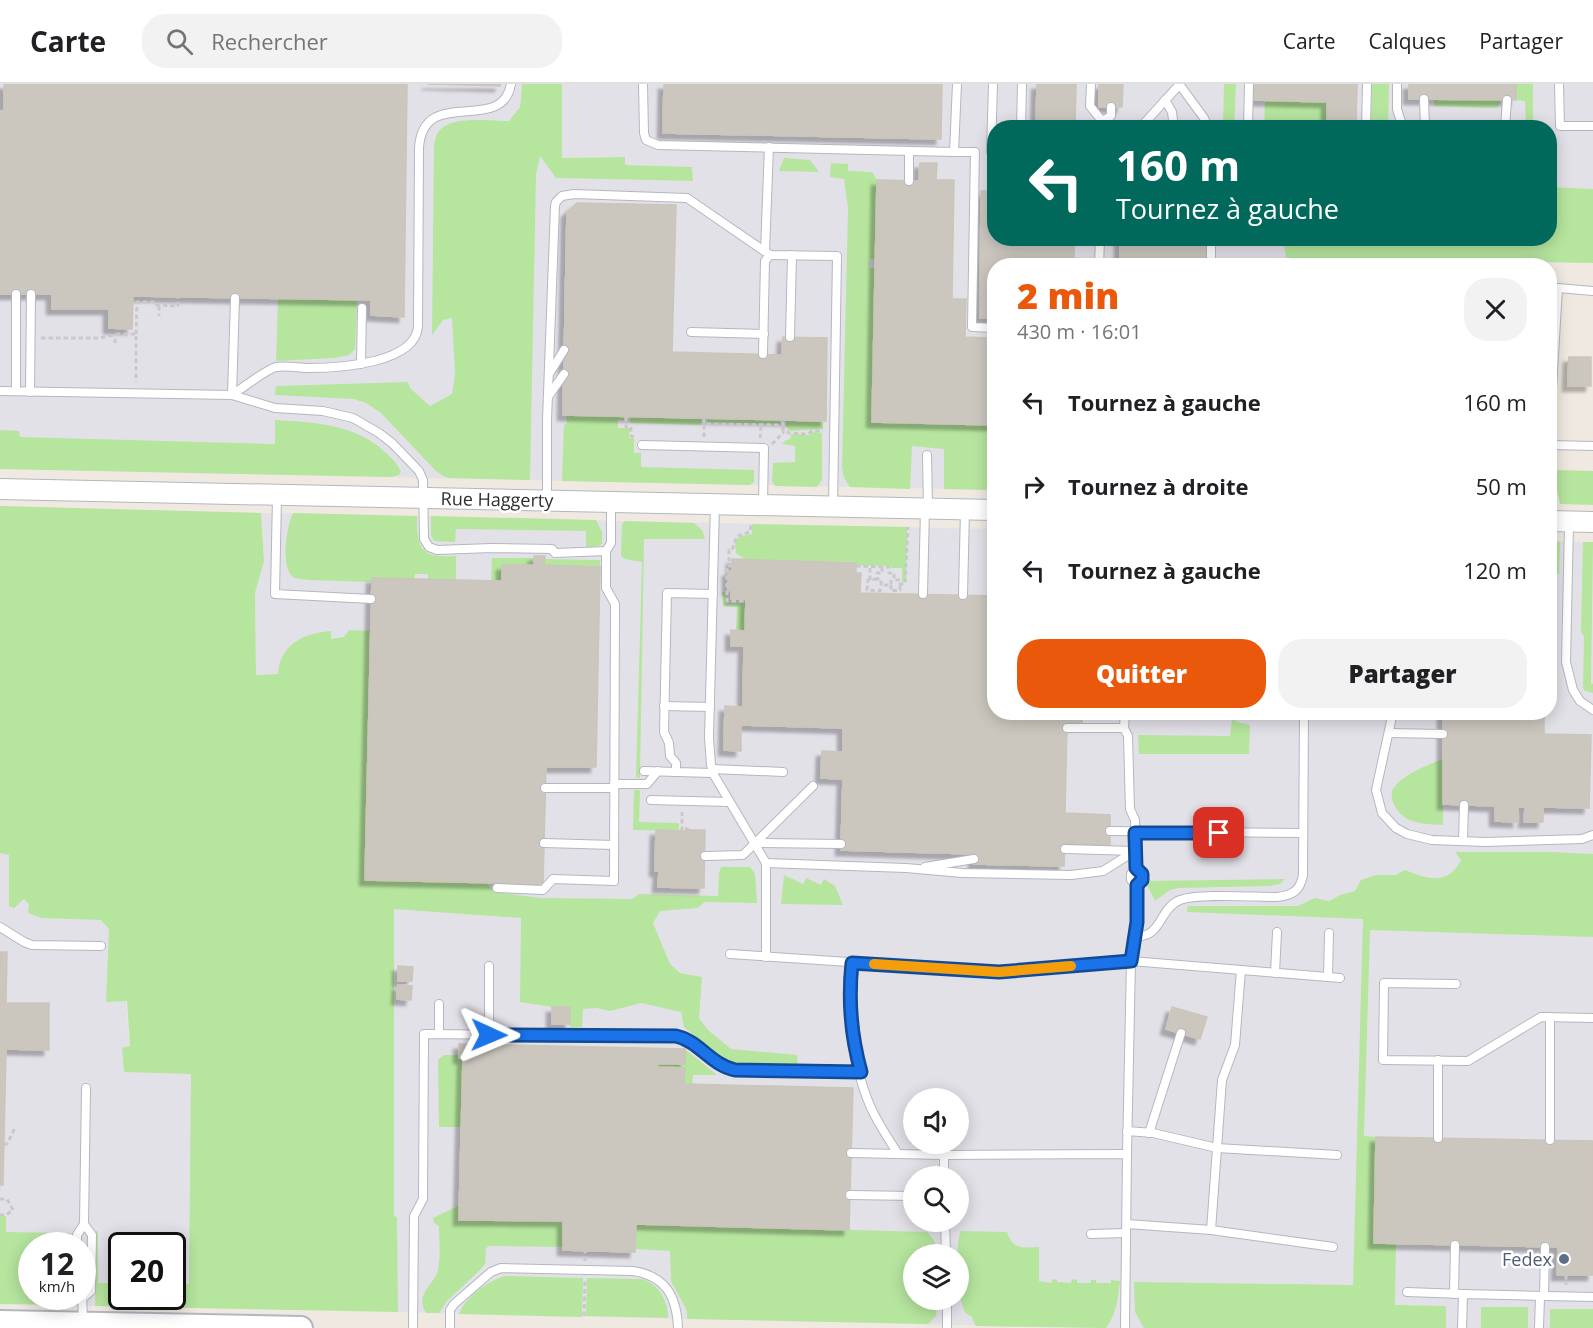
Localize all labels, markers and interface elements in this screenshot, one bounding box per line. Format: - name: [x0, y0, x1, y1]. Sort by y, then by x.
- search box: [142, 14, 562, 68]
- text: Carte: [30, 22, 106, 60]
- icon: search: [163, 25, 196, 58]
- text: Rechercher: [211, 26, 328, 56]
- text: Carte: [1283, 27, 1335, 55]
- text: Calques: [1368, 27, 1446, 55]
- text: Partager: [1479, 27, 1563, 55]
- text: 160 m: [1116, 136, 1240, 193]
- icon: left: [1017, 144, 1095, 222]
- text: Tournez à gauche: [1116, 190, 1339, 227]
- text: 2 min: [1017, 271, 1119, 320]
- button: close: [1464, 278, 1527, 341]
- text: 430 m · 16:01: [1017, 318, 1142, 345]
- icon: left: [1017, 386, 1050, 419]
- text: Tournez à gauche: [1068, 387, 1261, 417]
- text: 160 m: [1463, 387, 1527, 417]
- icon: right: [1017, 470, 1050, 503]
- text: Tournez à droite: [1068, 471, 1249, 501]
- text: 50 m: [1476, 471, 1527, 501]
- street label: Rue Haggerty: [440, 486, 555, 512]
- icon: left: [1017, 554, 1050, 587]
- text: Tournez à gauche: [1068, 555, 1261, 585]
- text: 120 m: [1463, 555, 1527, 585]
- button: Quitter: [1017, 639, 1266, 708]
- button: Partager: [1278, 639, 1527, 708]
- pin: [1193, 807, 1244, 858]
- icon: arrive: [1202, 816, 1235, 849]
- position arrow: [457, 1003, 521, 1067]
- map controls: [903, 1088, 969, 1310]
- button: sound: [903, 1088, 969, 1154]
- button: search: [903, 1166, 969, 1232]
- speed limit sign: 20: [108, 1232, 186, 1310]
- text: 12: [40, 1243, 74, 1284]
- button: layers: [903, 1244, 969, 1310]
- place label: Fedex: [1502, 1247, 1553, 1271]
- marker: Fedex: [1557, 1252, 1571, 1266]
- text: km/h: [39, 1276, 75, 1296]

